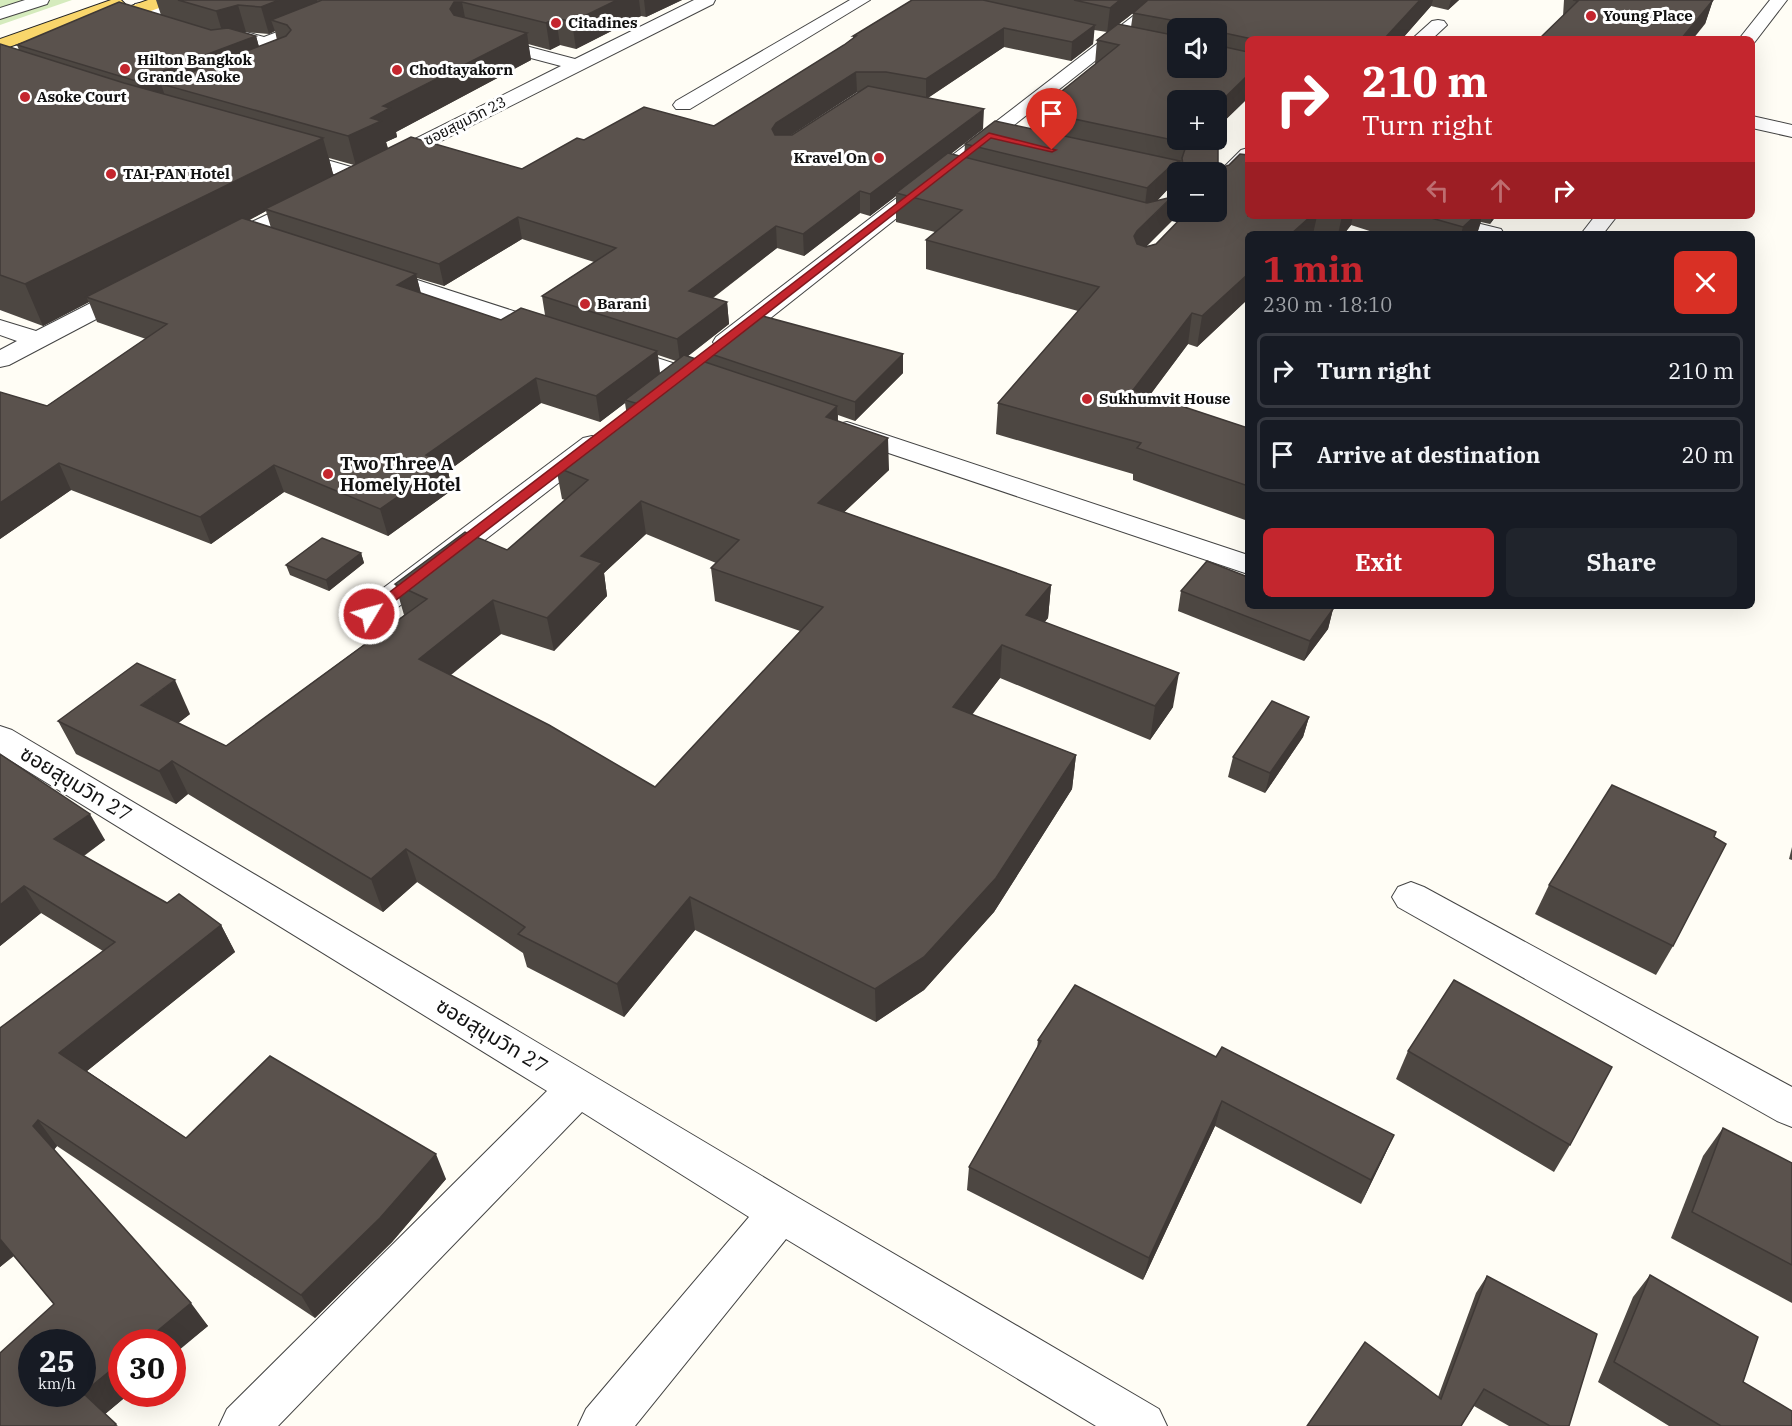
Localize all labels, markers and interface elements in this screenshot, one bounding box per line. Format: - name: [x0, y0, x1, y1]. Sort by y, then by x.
- place label: Young Place: [1603, 6, 1693, 25]
- marker: Young Place: [1584, 9, 1598, 23]
- place label: Citadines: [568, 13, 638, 32]
- marker: Citadines: [549, 16, 563, 30]
- map controls: [1167, 18, 1227, 222]
- button: sound: [1167, 18, 1227, 78]
- place label: Hilton Bangkok Grande Asoke: [137, 50, 252, 86]
- text: 210 m: [1362, 54, 1488, 109]
- place label: Chodtayakorn: [409, 60, 513, 79]
- icon: right: [1263, 60, 1341, 138]
- marker: Hilton Bangkok Grande Asoke: [118, 62, 132, 76]
- marker: Chodtayakorn: [390, 63, 404, 77]
- place label: Asoke Court: [37, 87, 127, 106]
- pin: [1026, 88, 1077, 150]
- marker: Asoke Court: [18, 90, 32, 104]
- button: +: [1167, 90, 1227, 150]
- street label: ซอยสุขุมวิท 23: [420, 92, 509, 149]
- icon: arrive: [1035, 97, 1068, 130]
- text: Turn right: [1362, 107, 1493, 142]
- place label: Kravel On: [794, 148, 867, 167]
- marker: Kravel On: [872, 151, 886, 165]
- button: −: [1167, 162, 1227, 222]
- place label: TAI-PAN Hotel: [123, 164, 230, 183]
- marker: TAI-PAN Hotel: [104, 167, 118, 181]
- icon: left: [1421, 174, 1454, 207]
- icon: ahead: [1484, 174, 1517, 207]
- icon: right: [1547, 174, 1580, 207]
- text: 1 min: [1263, 245, 1364, 292]
- button: close: [1674, 251, 1737, 314]
- text: 230 m · 18:10: [1263, 291, 1392, 318]
- place label: Barani: [597, 294, 647, 313]
- marker: Barani: [578, 297, 592, 311]
- icon: right: [1266, 354, 1299, 387]
- text: Turn right: [1317, 356, 1431, 385]
- text: 210 m: [1668, 356, 1734, 385]
- place label: Sukhumvit House: [1099, 389, 1231, 408]
- marker: Sukhumvit House: [1080, 392, 1094, 406]
- icon: arrive: [1266, 438, 1299, 471]
- text: Arrive at destination: [1317, 440, 1540, 469]
- text: 20 m: [1682, 440, 1734, 469]
- place label: Two Three A Homely Hotel: [340, 452, 461, 496]
- marker: Two Three A Homely Hotel: [321, 467, 335, 481]
- button: Exit: [1263, 528, 1494, 597]
- button: Share: [1506, 528, 1737, 597]
- position arrow: [337, 582, 401, 646]
- street label: ซอยสุขุมวิท 27: [15, 739, 138, 828]
- street label: ซอยสุขุมวิท 27: [431, 991, 554, 1080]
- speed limit sign: 30: [108, 1329, 186, 1407]
- text: 25: [39, 1341, 75, 1380]
- text: km/h: [38, 1374, 76, 1393]

